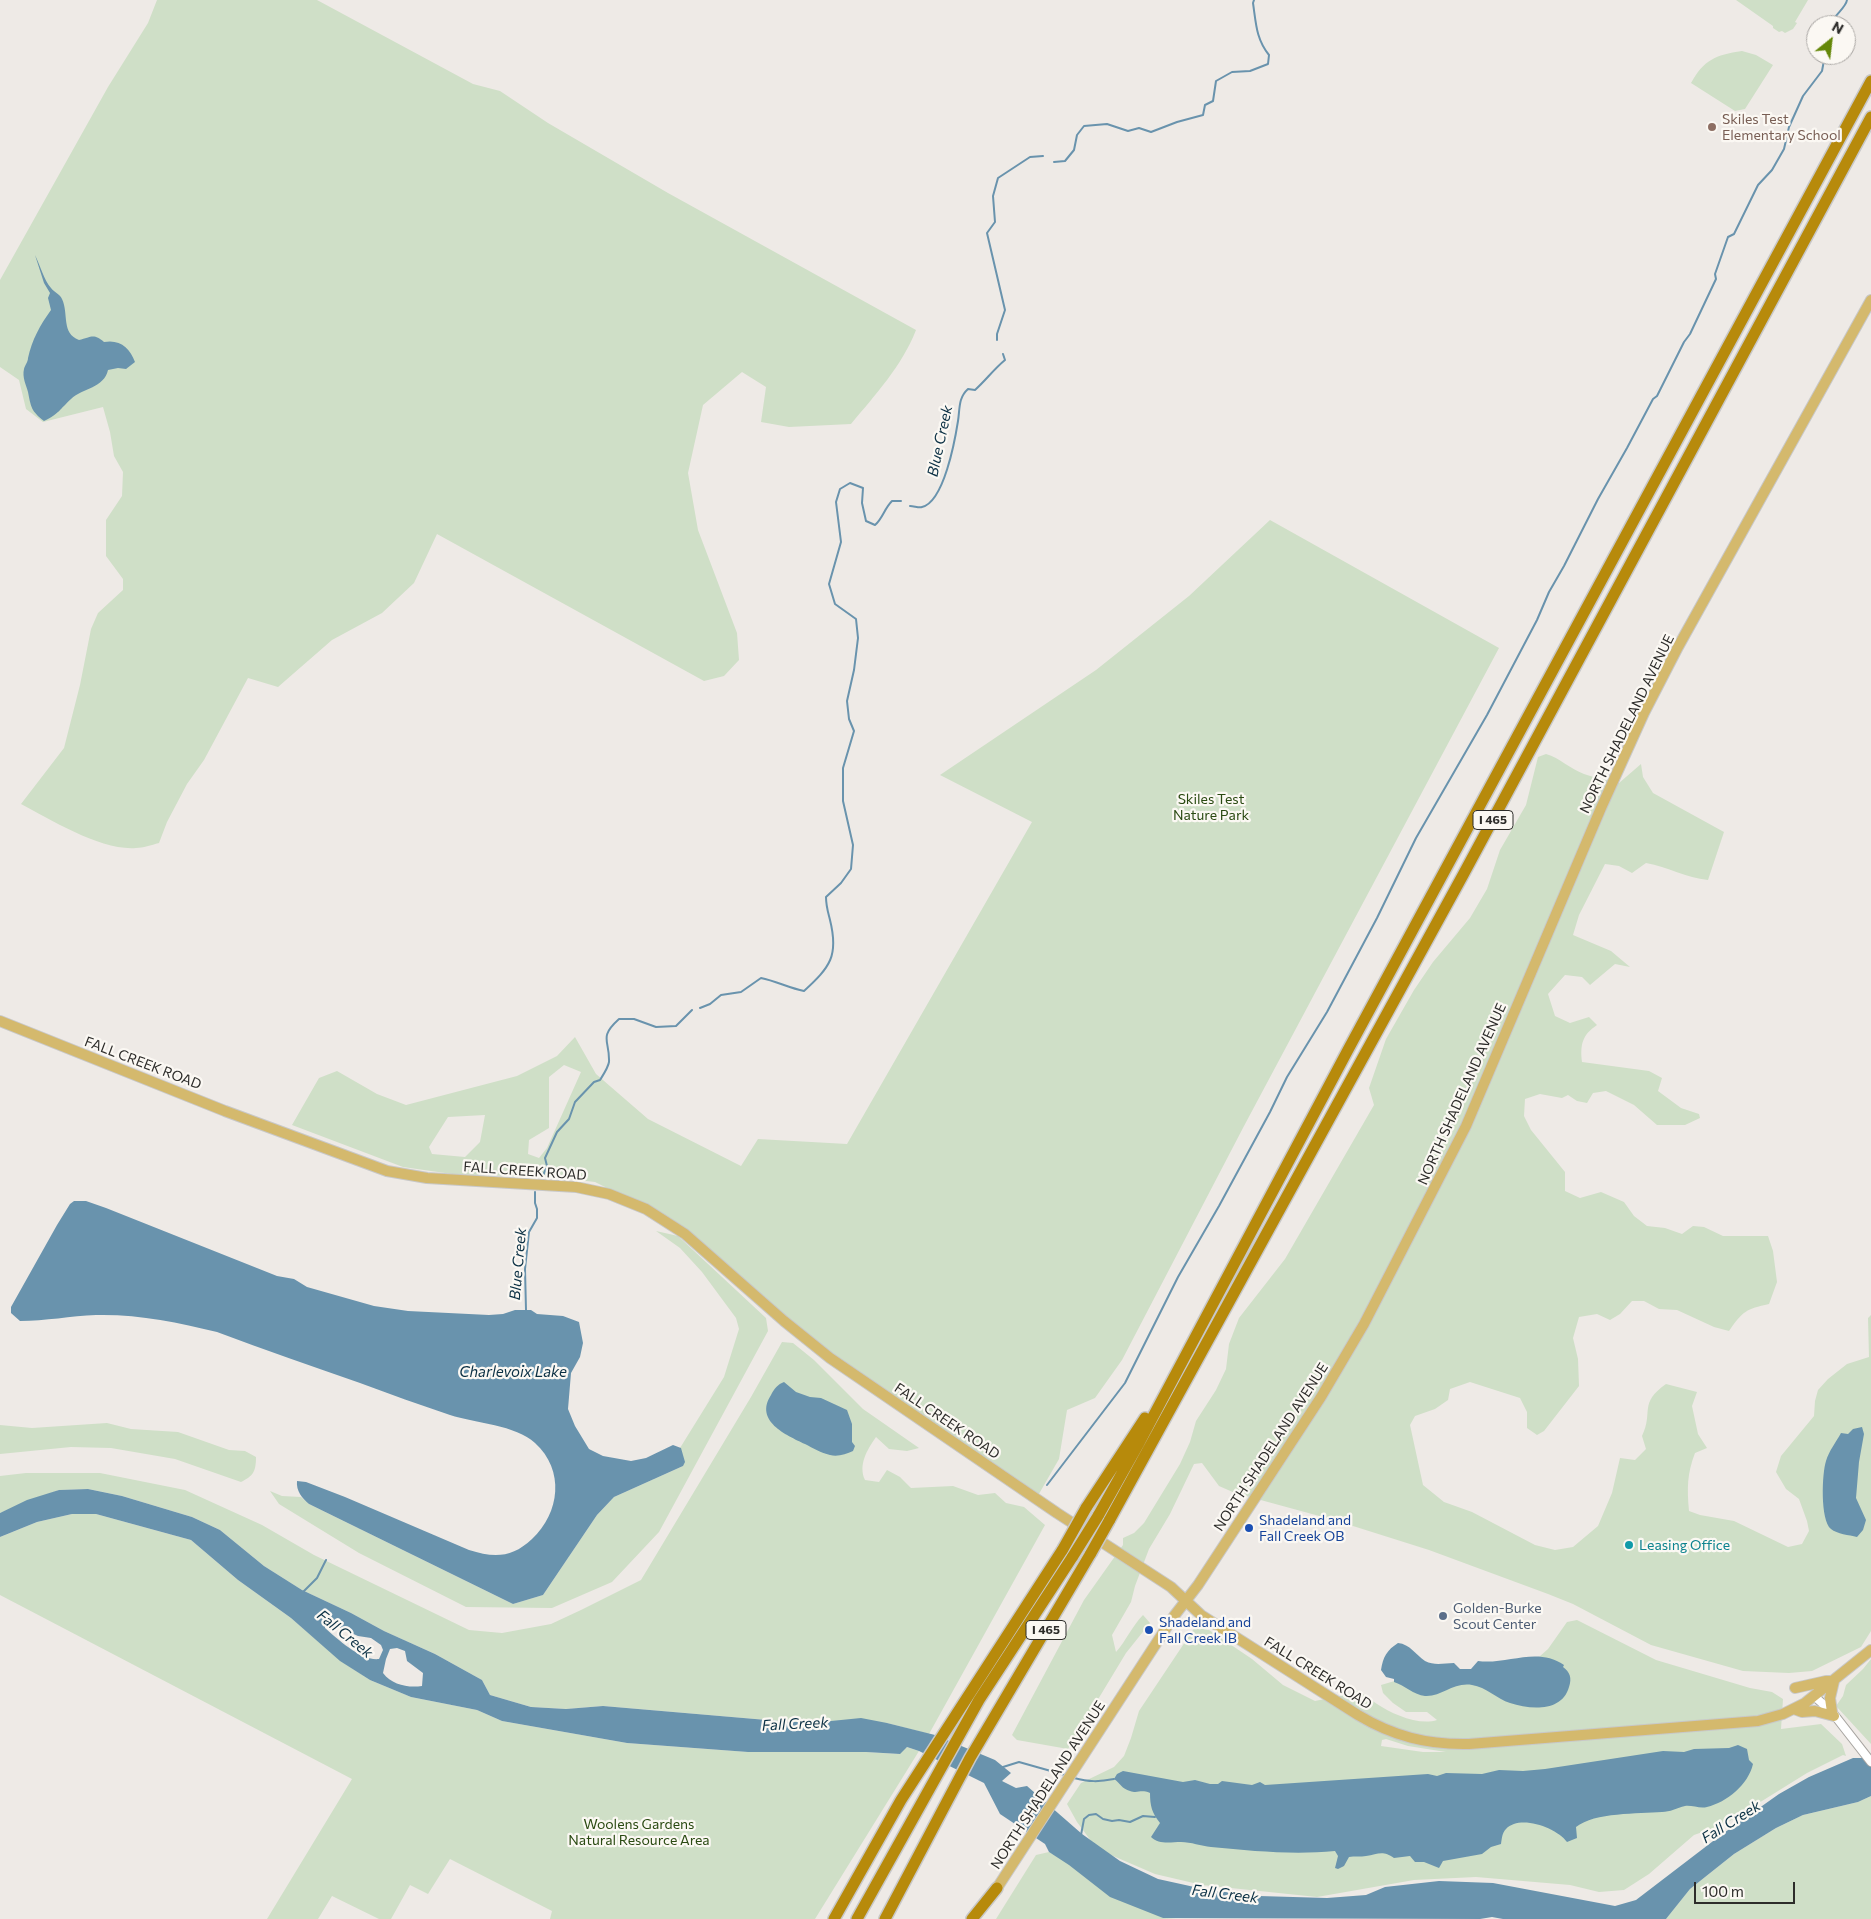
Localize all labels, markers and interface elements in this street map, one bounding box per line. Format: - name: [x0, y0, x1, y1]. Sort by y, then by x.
- north arrow: [1806, 15, 1856, 65]
- text: N: [1829, 17, 1847, 37]
- place label: Skiles Test Elementary School: [1722, 111, 1841, 144]
- marker: Skiles Test Elementary School: [1706, 121, 1718, 133]
- water label: Blue Creek: [924, 404, 956, 478]
- street label: NORTH SHADELAND AVENUE: [1576, 632, 1678, 816]
- park label: Skiles Test Nature Park: [1173, 791, 1249, 824]
- road number: I 465: [1473, 810, 1513, 830]
- street label: NORTH SHADELAND AVENUE: [1414, 1001, 1510, 1187]
- street label: FALL CREEK ROAD: [82, 1033, 204, 1093]
- street label: FALL CREEK ROAD: [463, 1158, 587, 1184]
- water label: Blue Creek: [506, 1227, 530, 1301]
- street label: NORTH SHADELAND AVENUE: [1210, 1360, 1332, 1534]
- water label: Charlevoix Lake: [459, 1363, 567, 1381]
- street label: FALL CREEK ROAD: [891, 1379, 1003, 1463]
- place label: Shadeland and Fall Creek OB: [1259, 1512, 1351, 1544]
- marker: Shadeland and Fall Creek OB: [1243, 1522, 1255, 1534]
- place label: Leasing Office: [1639, 1537, 1730, 1553]
- marker: Leasing Office: [1623, 1539, 1635, 1551]
- place label: Golden-Burke Scout Center: [1453, 1600, 1542, 1632]
- water label: Fall Creek: [313, 1606, 377, 1662]
- marker: Golden-Burke Scout Center: [1437, 1610, 1449, 1622]
- place label: Shadeland and Fall Creek IB: [1159, 1614, 1251, 1646]
- road number: I 465: [1026, 1620, 1066, 1640]
- marker: Shadeland and Fall Creek IB: [1143, 1624, 1155, 1636]
- street label: FALL CREEK ROAD: [1261, 1633, 1375, 1713]
- street label: NORTH SHADELAND AVENUE: [987, 1698, 1109, 1872]
- water label: Fall Creek: [761, 1713, 829, 1735]
- water label: Fall Creek: [1698, 1797, 1764, 1847]
- park label: Woolens Gardens Natural Resource Area: [568, 1816, 710, 1848]
- scale bar: [1696, 1872, 1797, 1904]
- water label: Fall Creek: [1191, 1881, 1259, 1907]
- text: 100 m: [1702, 1882, 1744, 1900]

